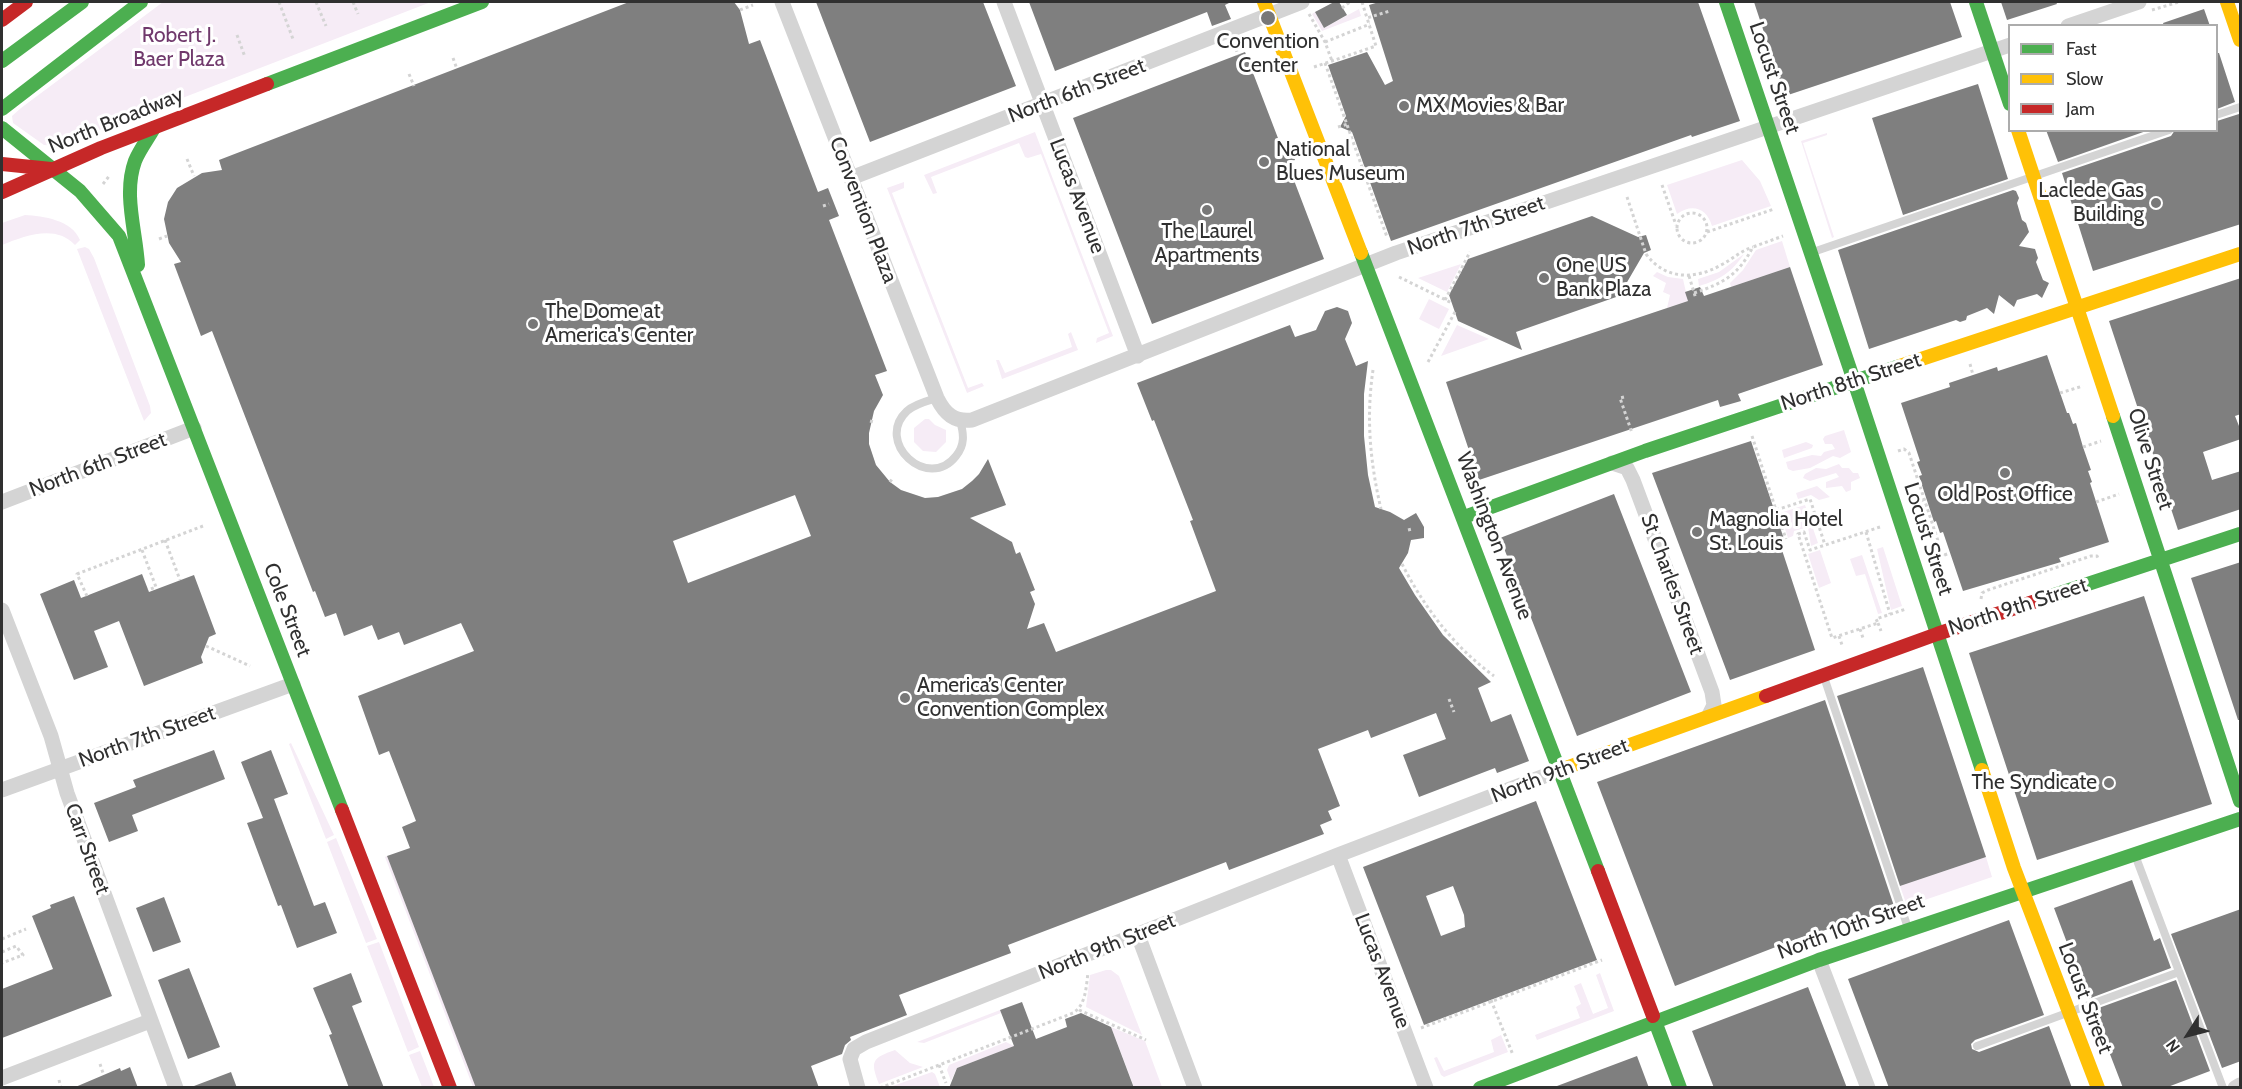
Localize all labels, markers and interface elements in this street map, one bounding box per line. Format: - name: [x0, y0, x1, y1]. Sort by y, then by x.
- marker: Convention Center: [1259, 9, 1277, 27]
- street label: Locust Street: [1743, 19, 1805, 137]
- park label: Robert J. Baer Plaza: [133, 23, 225, 73]
- legend: [2008, 24, 2218, 132]
- place label: Convention Center: [1217, 29, 1319, 79]
- text: Fast: [2066, 38, 2097, 60]
- street label: North 6th Street: [1005, 53, 1149, 129]
- text: Slow: [2066, 68, 2103, 90]
- street label: North Broadway: [45, 82, 187, 160]
- place label: MX Movies & Bar: [1416, 93, 1564, 119]
- text: Jam: [2066, 98, 2095, 120]
- marker: MX Movies & Bar: [1397, 99, 1411, 113]
- street label: Convention Plaza: [824, 133, 902, 287]
- street label: Lucas Avenue: [1044, 135, 1110, 257]
- place label: National Blues Museum: [1276, 137, 1405, 187]
- marker: National Blues Museum: [1257, 155, 1271, 169]
- place label: Laclede Gas Building: [2038, 178, 2144, 228]
- street label: North 7th Street: [1404, 191, 1548, 261]
- marker: Laclede Gas Building: [2149, 196, 2163, 210]
- marker: The Laurel Apartments: [1200, 203, 1214, 217]
- place label: The Laurel Apartments: [1155, 219, 1259, 269]
- place label: One US Bank Plaza: [1556, 253, 1651, 303]
- marker: One US Bank Plaza: [1537, 271, 1551, 285]
- place label: The Dome at America's Center: [545, 299, 693, 349]
- marker: The Dome at America's Center: [526, 317, 540, 331]
- street label: North 8th Street: [1778, 347, 1924, 417]
- street label: Olive Street: [2122, 405, 2178, 513]
- street label: North 6th Street: [26, 427, 170, 503]
- street label: Washington Avenue: [1450, 449, 1538, 623]
- marker: Old Post Office: [1998, 466, 2012, 480]
- street label: Locust Street: [1898, 480, 1958, 598]
- place label: Old Post Office: [1937, 482, 2073, 508]
- place label: Magnolia Hotel St. Louis: [1709, 507, 1843, 557]
- street label: St Charles Street: [1635, 510, 1709, 658]
- marker: Magnolia Hotel St. Louis: [1690, 525, 1704, 539]
- street label: Cole Street: [258, 560, 316, 660]
- street label: North 9th Street: [1945, 573, 2091, 641]
- place label: America’s Center Convention Complex: [917, 673, 1104, 723]
- marker: America’s Center Convention Complex: [898, 691, 912, 705]
- street label: North 7th Street: [75, 701, 219, 773]
- street label: North 9th Street: [1488, 733, 1632, 809]
- place label: The Syndicate: [1972, 770, 2097, 796]
- marker: The Syndicate: [2102, 776, 2116, 790]
- street label: Carr Street: [59, 800, 115, 898]
- street label: North 10th Street: [1774, 889, 1928, 965]
- street label: North 9th Street: [1035, 908, 1179, 986]
- street label: Lucas Avenue: [1349, 910, 1415, 1032]
- street label: Locust Street: [2052, 939, 2118, 1057]
- north arrow: [2158, 1005, 2218, 1065]
- text: N: [2162, 1036, 2184, 1056]

